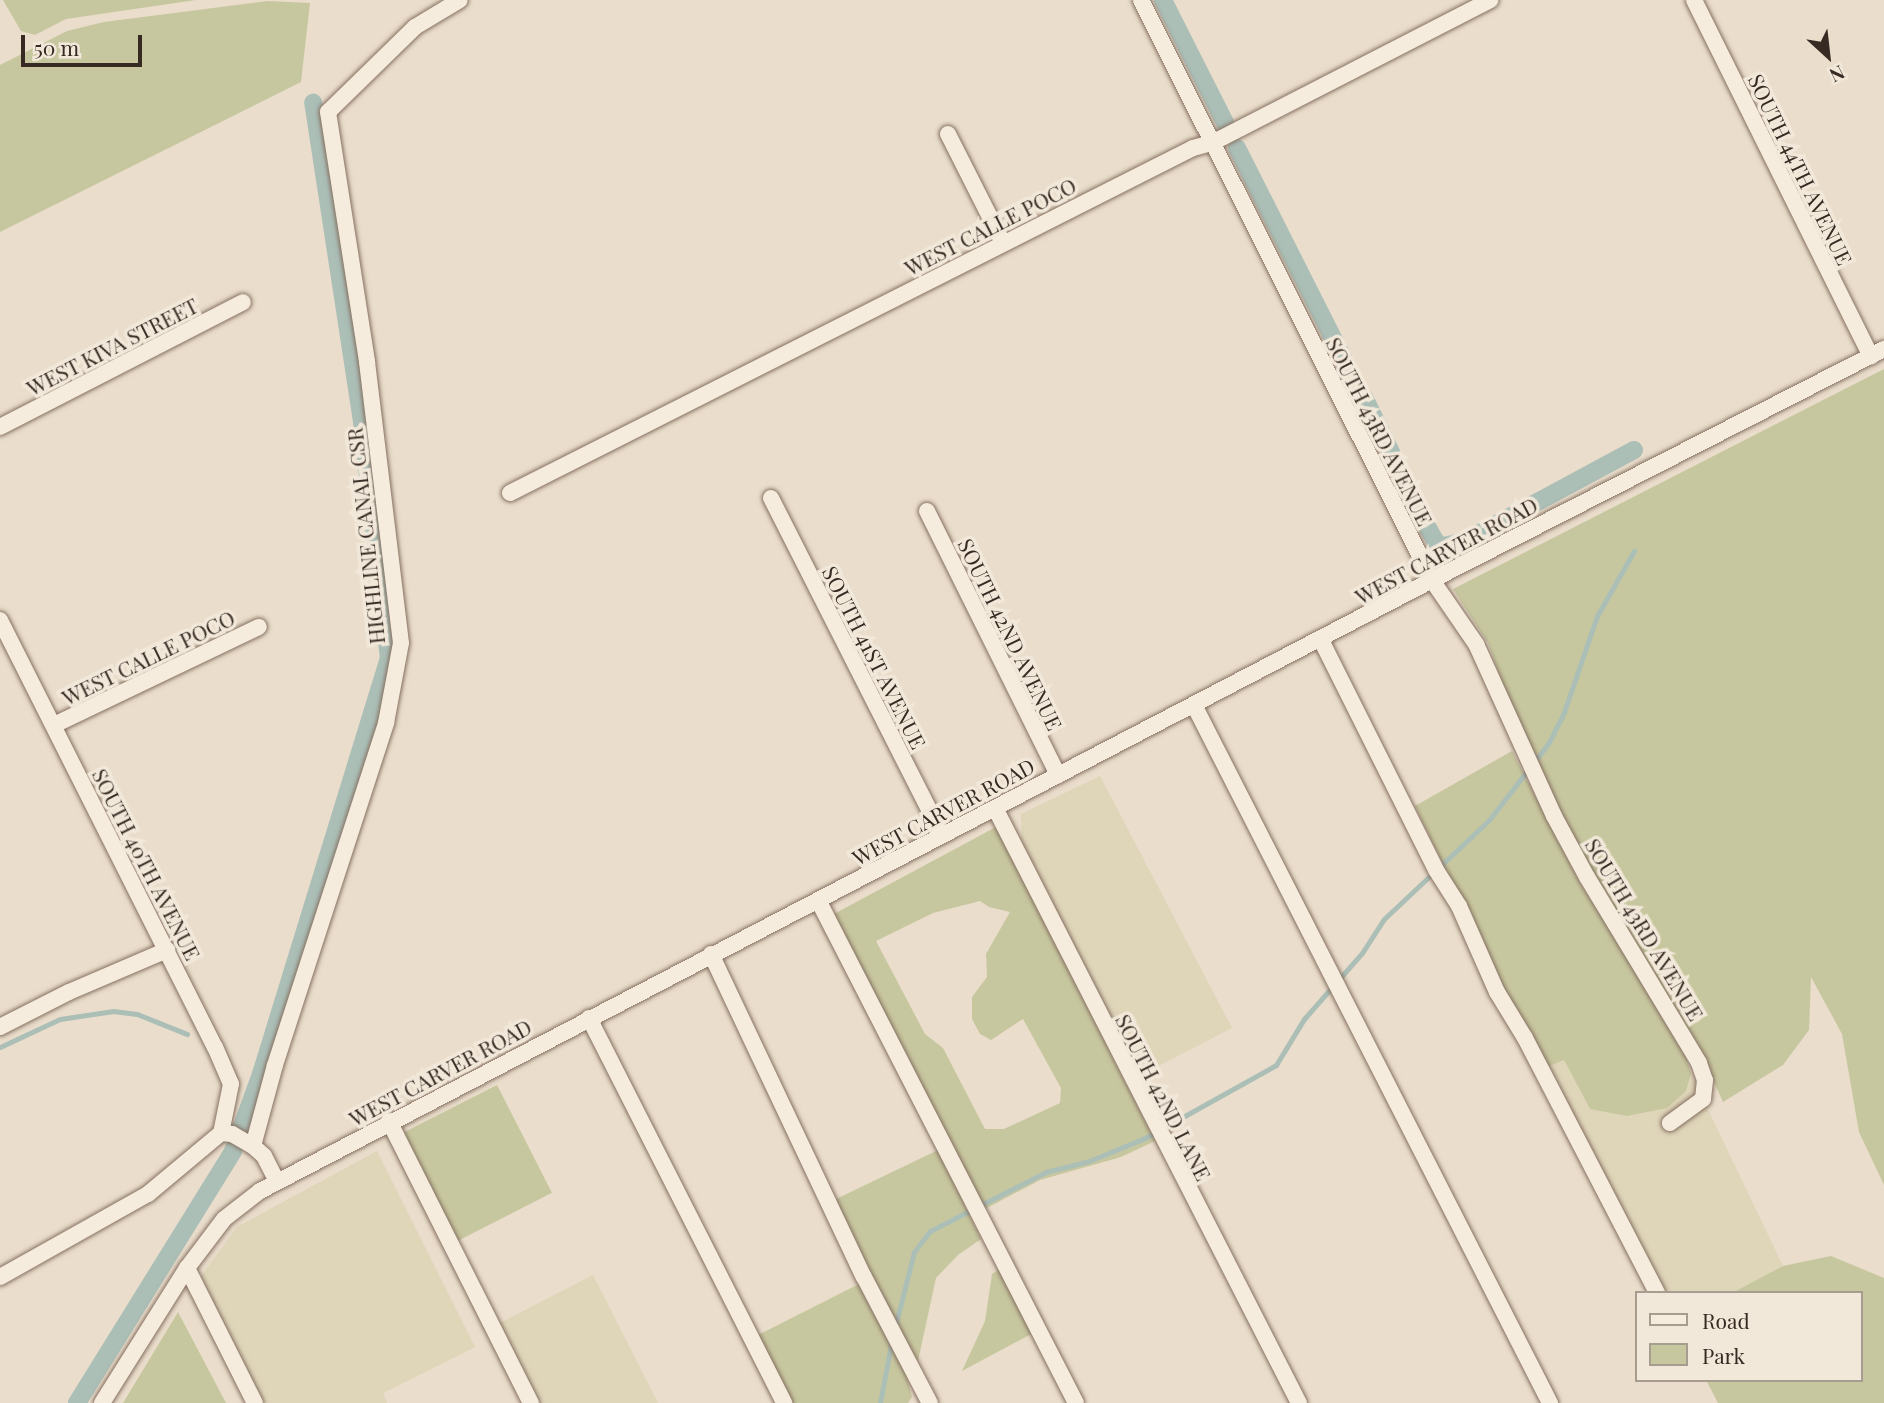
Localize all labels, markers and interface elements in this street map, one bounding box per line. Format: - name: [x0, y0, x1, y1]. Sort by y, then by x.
- scale bar: [24, 21, 145, 65]
- north arrow: [1793, 21, 1863, 91]
- text: 50 m: [34, 33, 79, 61]
- street label: SOUTH 44TH AVENUE: [1744, 69, 1858, 269]
- street label: WEST CALLE POCO: [900, 172, 1080, 280]
- street label: WEST KIVA STREET: [22, 292, 202, 400]
- street label: SOUTH 43RD AVENUE: [1321, 332, 1439, 530]
- street label: HIGHLINE CANAL CSR: [341, 426, 389, 646]
- street label: WEST CARVER ROAD: [1350, 491, 1542, 609]
- street label: SOUTH 42ND AVENUE: [953, 534, 1069, 734]
- street label: SOUTH 41ST AVENUE: [818, 561, 932, 753]
- street label: WEST CALLE POCO: [57, 604, 239, 710]
- street label: WEST CARVER ROAD: [847, 752, 1039, 870]
- street label: SOUTH 40TH AVENUE: [88, 764, 206, 964]
- street label: SOUTH 43RD AVENUE: [1580, 833, 1710, 1025]
- street label: SOUTH 42ND LANE: [1111, 1009, 1217, 1185]
- street label: WEST CARVER ROAD: [344, 1013, 536, 1131]
- legend: [1636, 1291, 1863, 1382]
- text: Road: [1702, 1306, 1750, 1334]
- text: Park: [1702, 1341, 1745, 1369]

